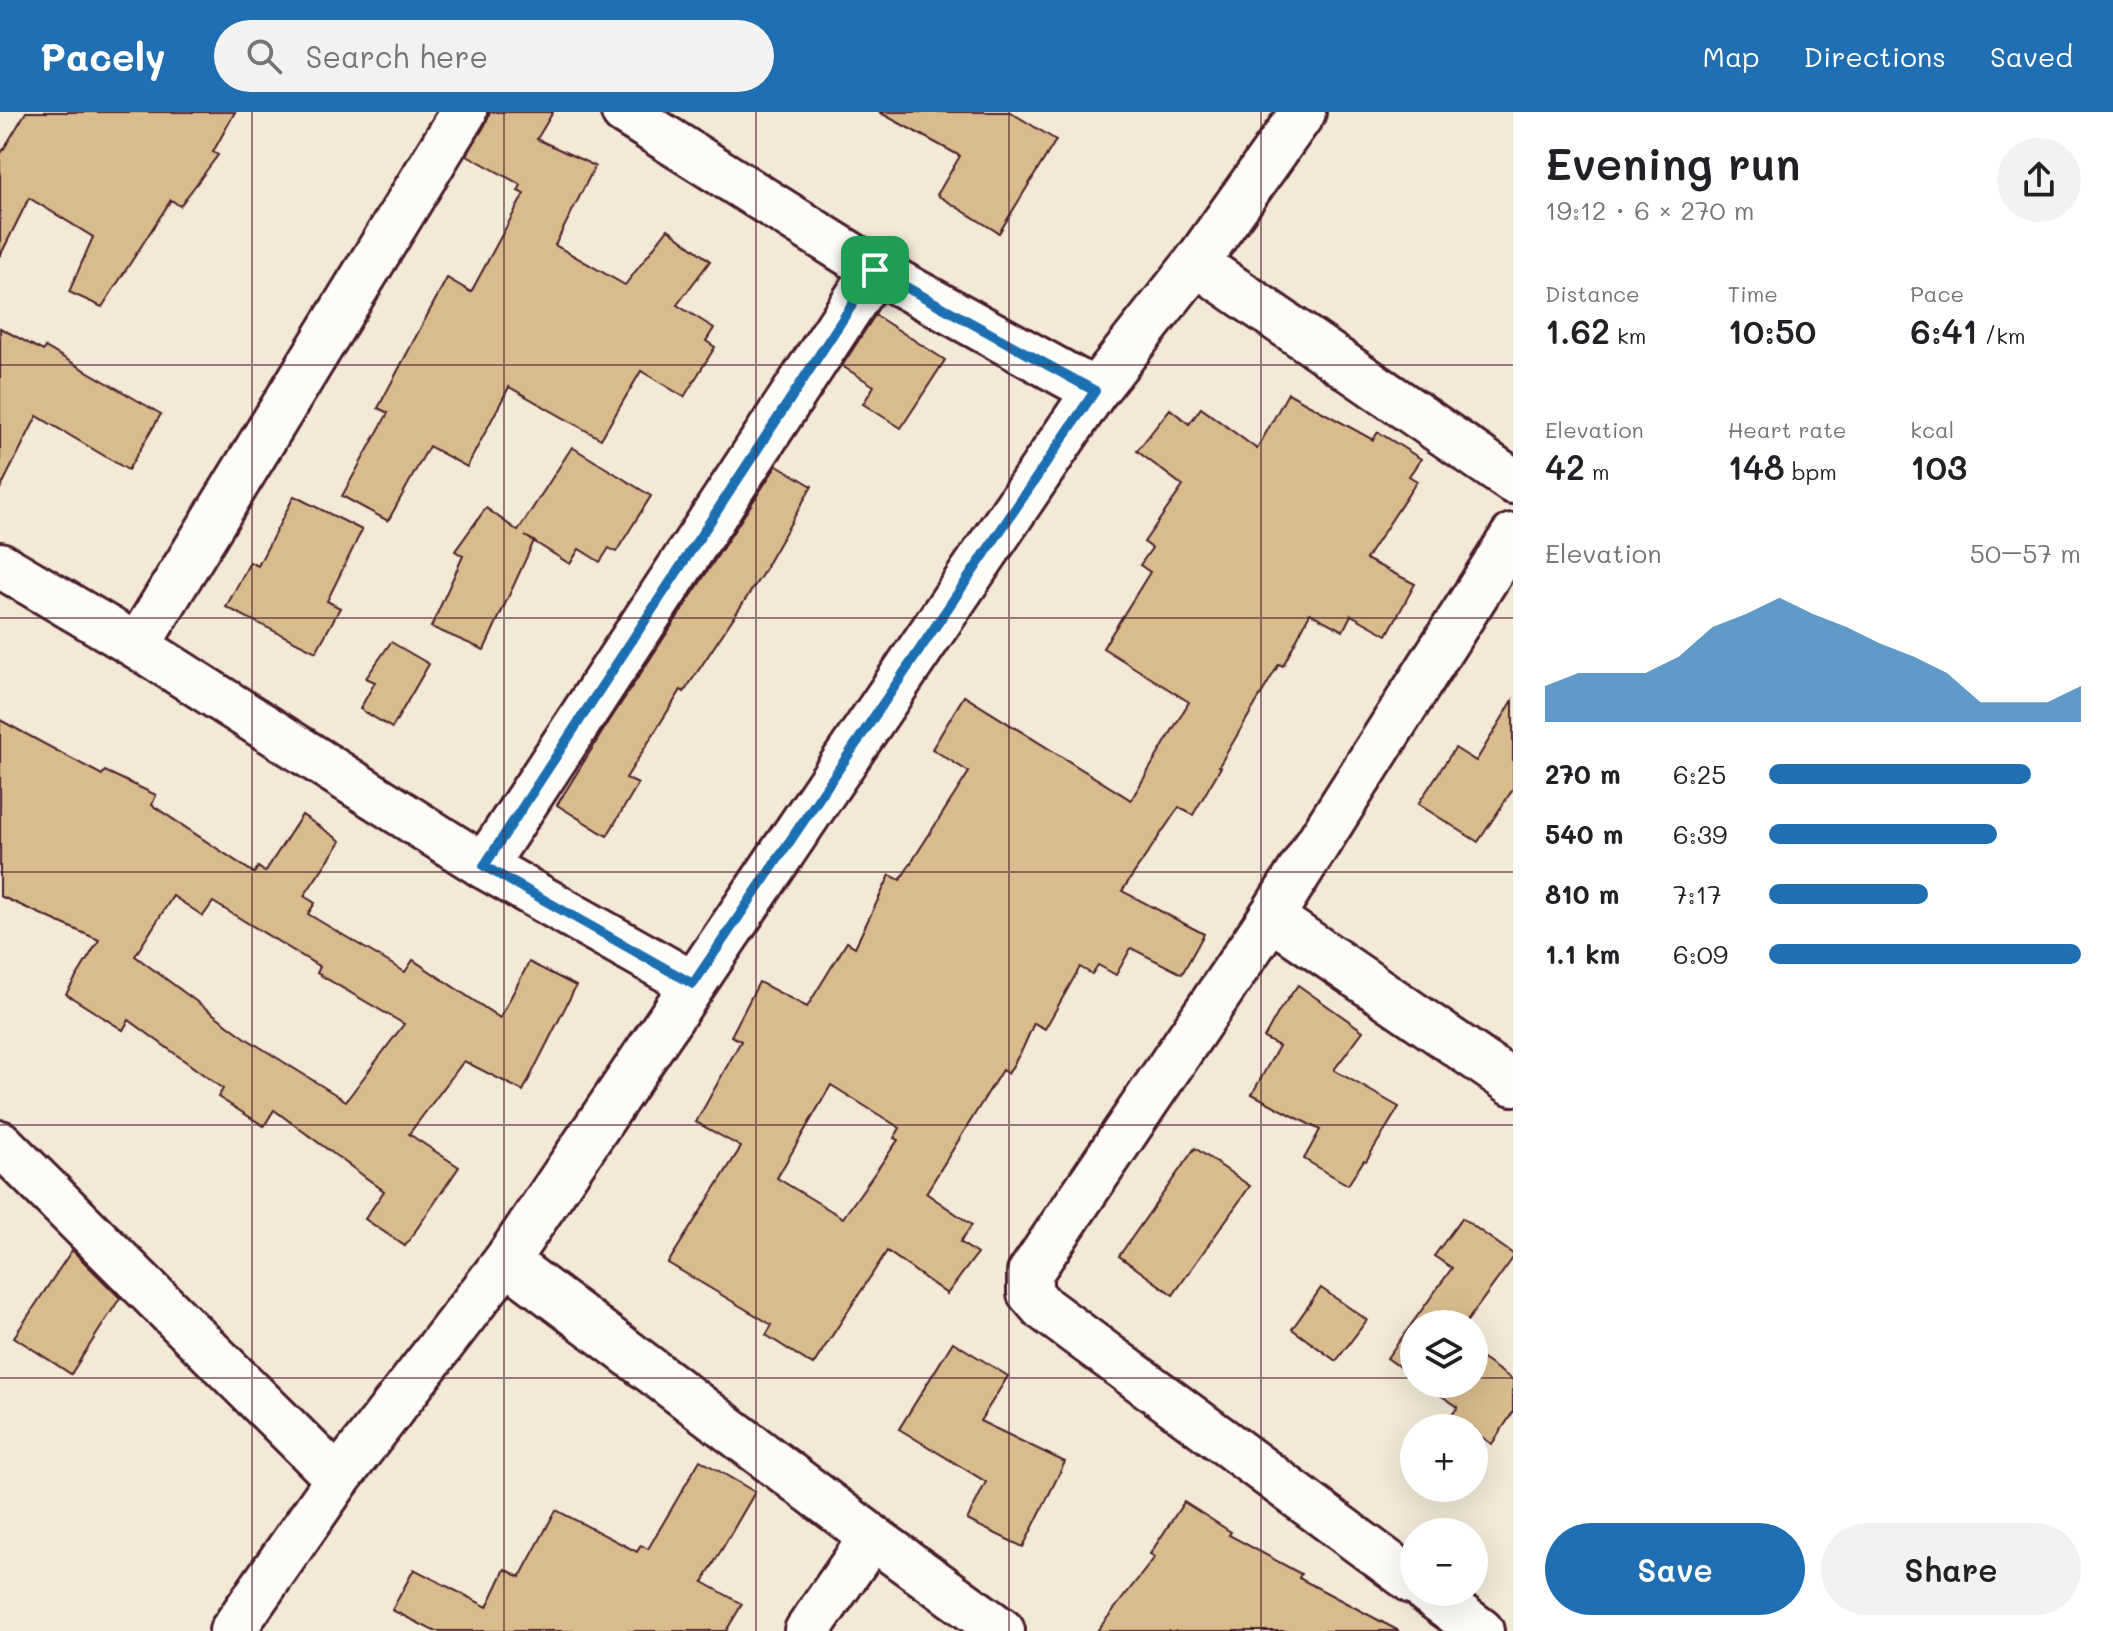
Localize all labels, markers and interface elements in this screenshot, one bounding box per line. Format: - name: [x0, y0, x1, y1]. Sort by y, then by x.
- search box: [214, 20, 774, 92]
- text: Pacely: [40, 31, 166, 81]
- icon: search: [242, 34, 286, 78]
- text: Search here: [306, 36, 488, 76]
- text: Map: [1703, 38, 1760, 74]
- text: Directions: [1804, 38, 1946, 74]
- text: Saved: [1990, 38, 2073, 74]
- text: Evening run: [1545, 134, 1800, 191]
- button: share: [1997, 138, 2081, 222]
- text: 19:12 · 6 × 270 m: [1545, 193, 1755, 227]
- pin: [841, 236, 909, 304]
- icon: arrive: [853, 248, 897, 292]
- text: Distance: [1545, 279, 1640, 308]
- text: Time: [1728, 279, 1778, 308]
- text: Pace: [1910, 279, 1964, 308]
- text: 1.62: [1545, 308, 1610, 353]
- text: 10:50: [1728, 308, 1816, 353]
- text: 6:41: [1910, 308, 1978, 353]
- text: km: [1610, 321, 1646, 350]
- text: /km: [1978, 321, 2026, 350]
- text: Elevation: [1545, 415, 1644, 444]
- text: Heart rate: [1728, 415, 1846, 444]
- text: kcal: [1910, 415, 1954, 444]
- text: 42: [1545, 444, 1585, 489]
- text: 148: [1728, 444, 1785, 489]
- text: 103: [1910, 444, 1967, 489]
- text: m: [1585, 457, 1610, 486]
- text: bpm: [1785, 457, 1837, 486]
- text: Elevation: [1545, 536, 1662, 570]
- text: 50–57 m: [1970, 536, 2081, 570]
- text: 270 m: [1545, 757, 1621, 791]
- text: 6:25: [1673, 757, 1726, 791]
- text: 540 m: [1545, 817, 1623, 851]
- text: 6:39: [1673, 817, 1727, 851]
- text: 810 m: [1545, 877, 1619, 911]
- text: 7:17: [1673, 877, 1722, 911]
- text: 1.1 km: [1545, 937, 1620, 971]
- text: 6:09: [1673, 937, 1728, 971]
- map controls: [1400, 1310, 1488, 1606]
- button: layers: [1400, 1310, 1488, 1398]
- button: +: [1400, 1414, 1488, 1502]
- button: −: [1400, 1518, 1488, 1606]
- button: Save: [1545, 1523, 1805, 1615]
- button: Share: [1821, 1523, 2081, 1615]

